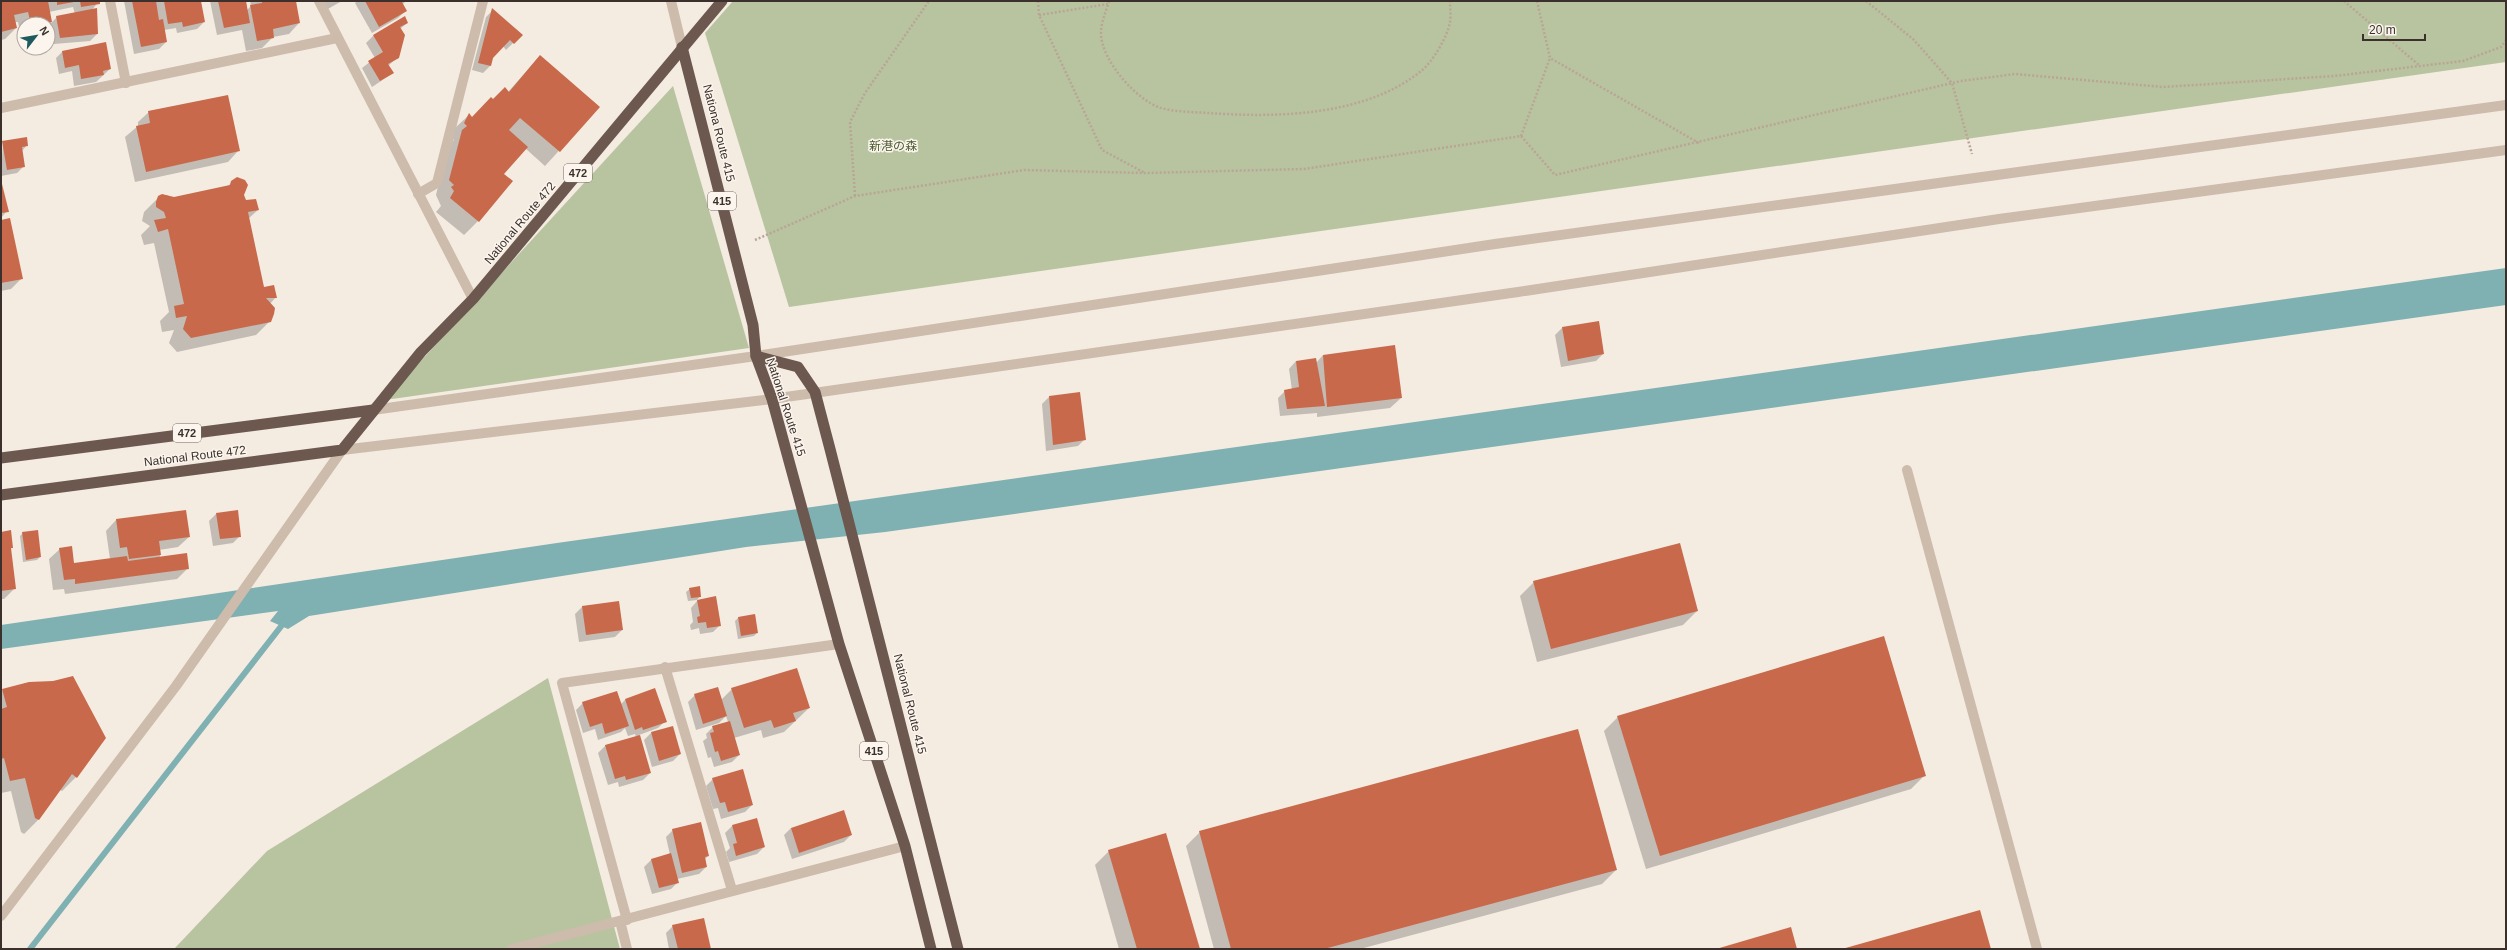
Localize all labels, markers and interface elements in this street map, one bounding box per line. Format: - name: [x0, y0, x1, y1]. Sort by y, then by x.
- north arrow: [16, 16, 56, 56]
- scale bar: [2363, 16, 2425, 42]
- text: 20 m: [2369, 23, 2396, 37]
- text: N: [37, 24, 52, 37]
- street label: Nationa Route 415: [700, 83, 738, 184]
- park label: 新港の森: [869, 139, 917, 153]
- road number: 472: [564, 164, 592, 182]
- street label: National Route 472: [482, 179, 559, 267]
- road number: 415: [708, 192, 736, 210]
- street label: National Route 415: [763, 356, 809, 458]
- road number: 472: [173, 424, 201, 442]
- street label: National Route 472: [143, 443, 247, 469]
- street label: National Route 415: [891, 652, 929, 756]
- road number: 415: [860, 742, 888, 760]

